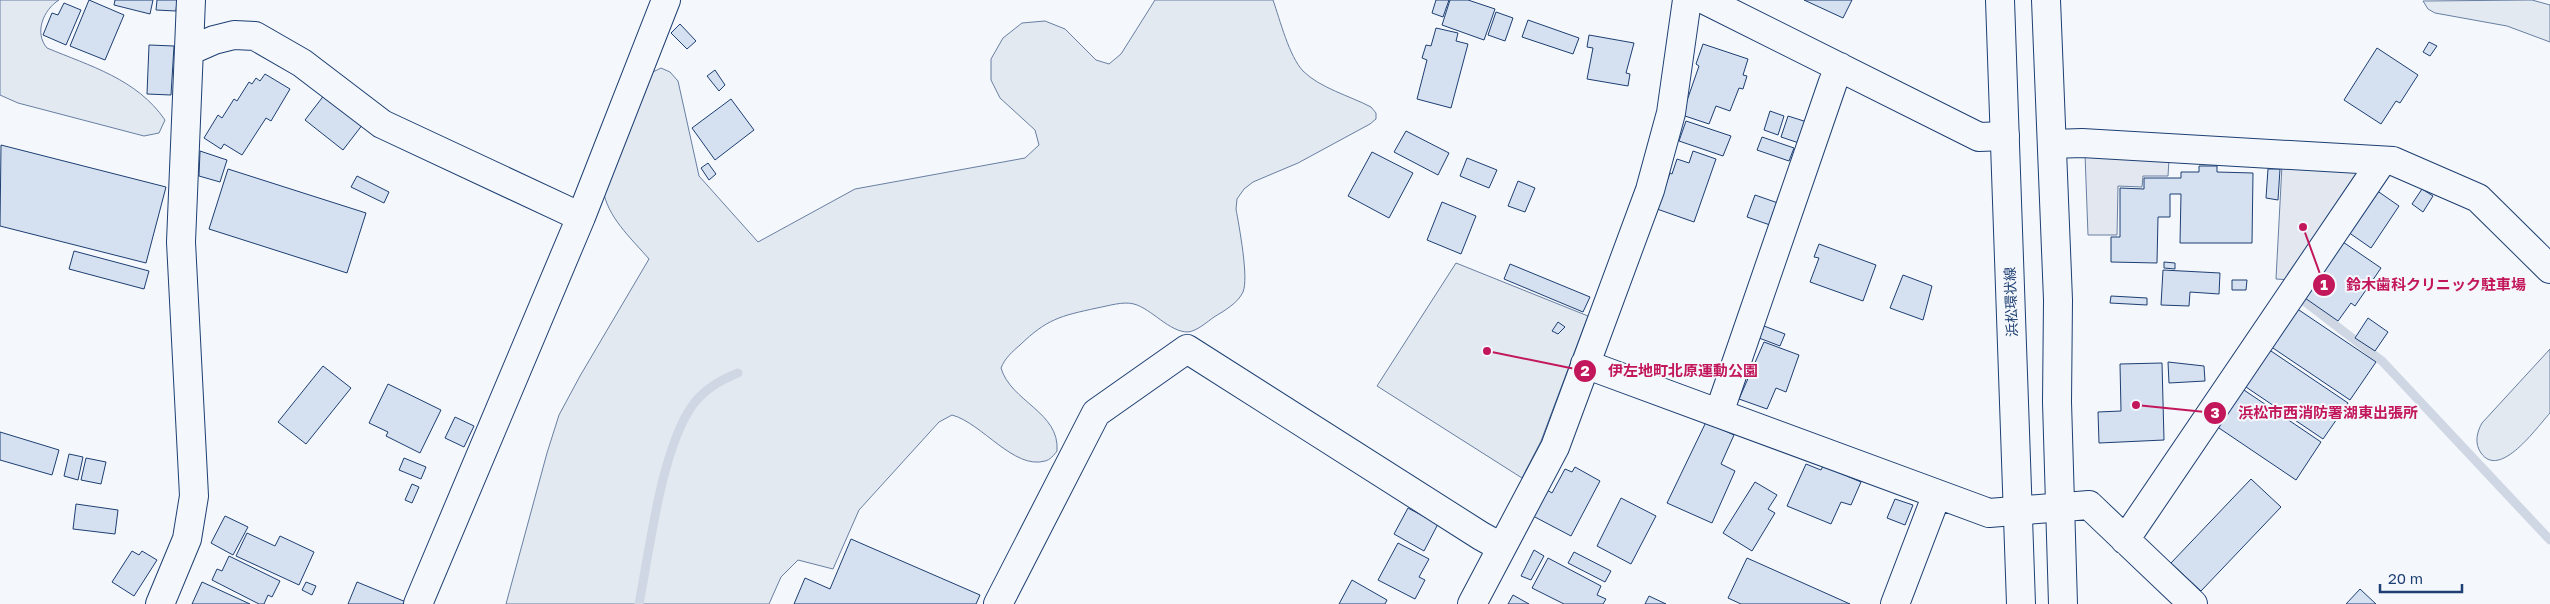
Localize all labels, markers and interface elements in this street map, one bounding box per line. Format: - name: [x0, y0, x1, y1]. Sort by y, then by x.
- street label: 浜松環状線: [2001, 267, 2020, 337]
- callout: 鈴木歯科クリニック駐車場: [2311, 270, 2536, 300]
- text: 1: [2320, 275, 2328, 293]
- text: 鈴木歯科クリニック駐車場: [2346, 275, 2526, 293]
- callout: 伊左地町北原運動公園: [1573, 356, 1768, 386]
- text: 2: [1580, 361, 1590, 379]
- text: 伊左地町北原運動公園: [1608, 361, 1758, 379]
- callout: 浜松市西消防署湖東出張所: [2203, 398, 2428, 428]
- text: 3: [2210, 403, 2220, 421]
- text: 浜松市西消防署湖東出張所: [2238, 403, 2418, 421]
- scale bar: [2380, 562, 2462, 594]
- text: 20 m: [2388, 569, 2423, 587]

